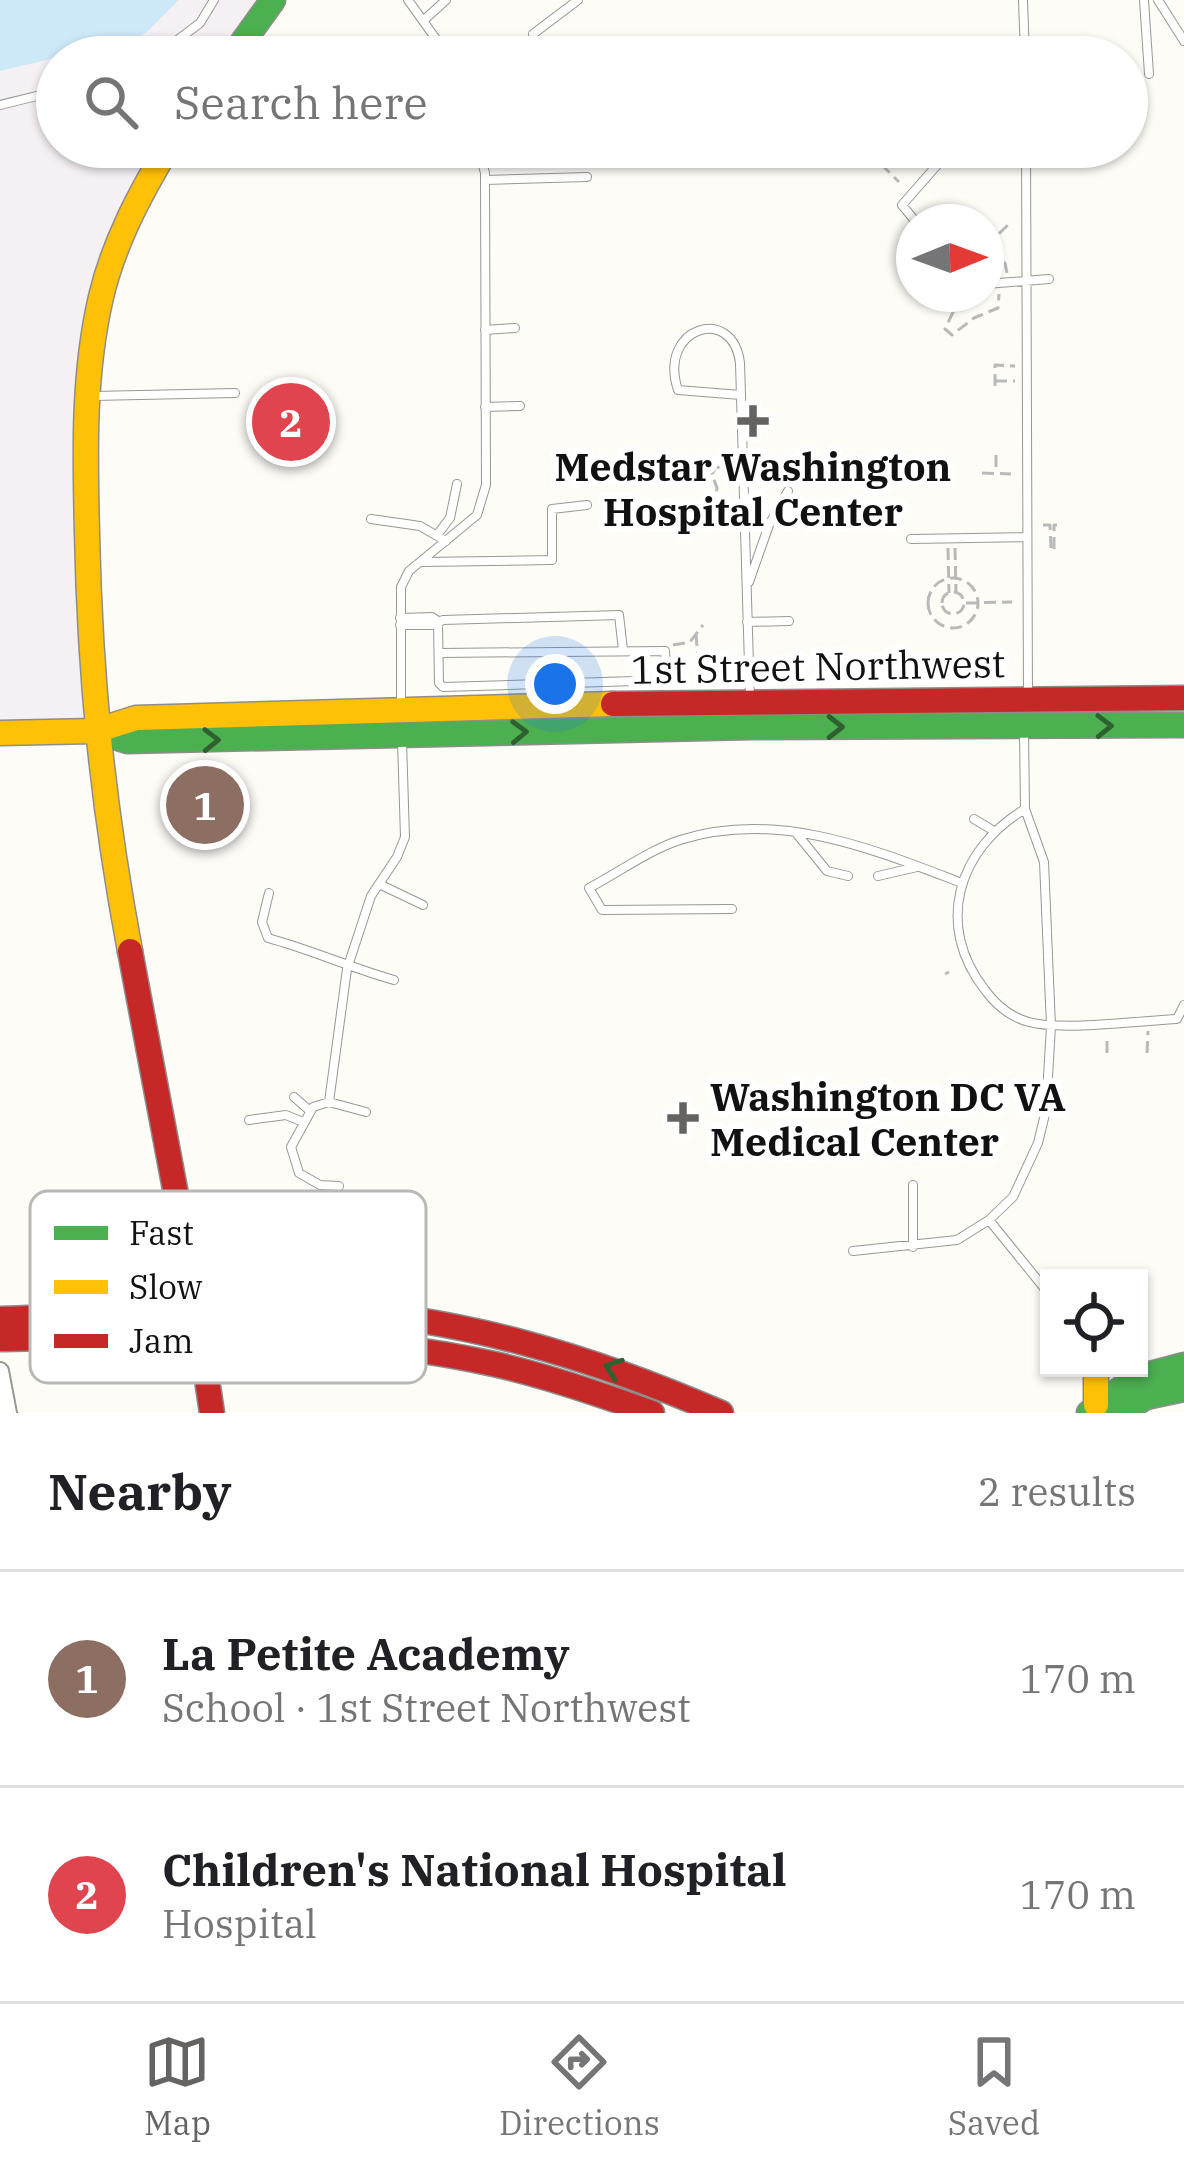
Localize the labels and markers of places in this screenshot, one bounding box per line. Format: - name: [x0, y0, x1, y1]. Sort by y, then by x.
- pin: 2: [252, 377, 330, 467]
- marker: Medstar Washington Hospital Center: [737, 405, 769, 437]
- place label: Medstar Washington Hospital Center: [555, 441, 951, 537]
- pin: 1: [166, 760, 244, 850]
- place label: Washington DC VA Medical Center: [710, 1071, 1066, 1167]
- marker: Washington DC VA Medical Center: [667, 1102, 699, 1134]

